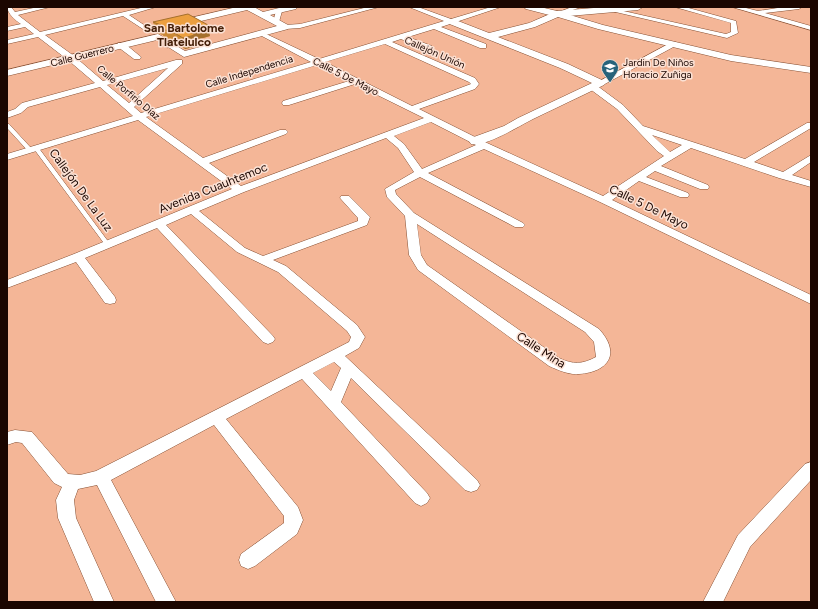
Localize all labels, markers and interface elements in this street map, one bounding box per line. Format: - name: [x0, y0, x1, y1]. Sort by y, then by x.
- district label: San Bartolome Tlatelulco: [144, 21, 225, 49]
- street label: Callejón Unión: [402, 33, 468, 72]
- street label: Calle Guerrero: [49, 41, 115, 70]
- street label: Calle Independencia: [204, 52, 295, 91]
- street label: Calle 5 De Mayo: [311, 54, 381, 99]
- place label: Jardin De Niños Horacio Zuñiga: [623, 56, 694, 81]
- school or university icon: Jardin De Niños Horacio Zuñiga: [600, 58, 620, 83]
- street label: Calle Porfirio Díaz: [94, 62, 163, 123]
- street label: Callejón De La Luz: [46, 146, 116, 234]
- street label: Avenida Cuauhtemoc: [157, 160, 270, 216]
- street label: Calle 5 De Mayo: [607, 182, 691, 232]
- street label: Calle Mina: [514, 329, 568, 371]

